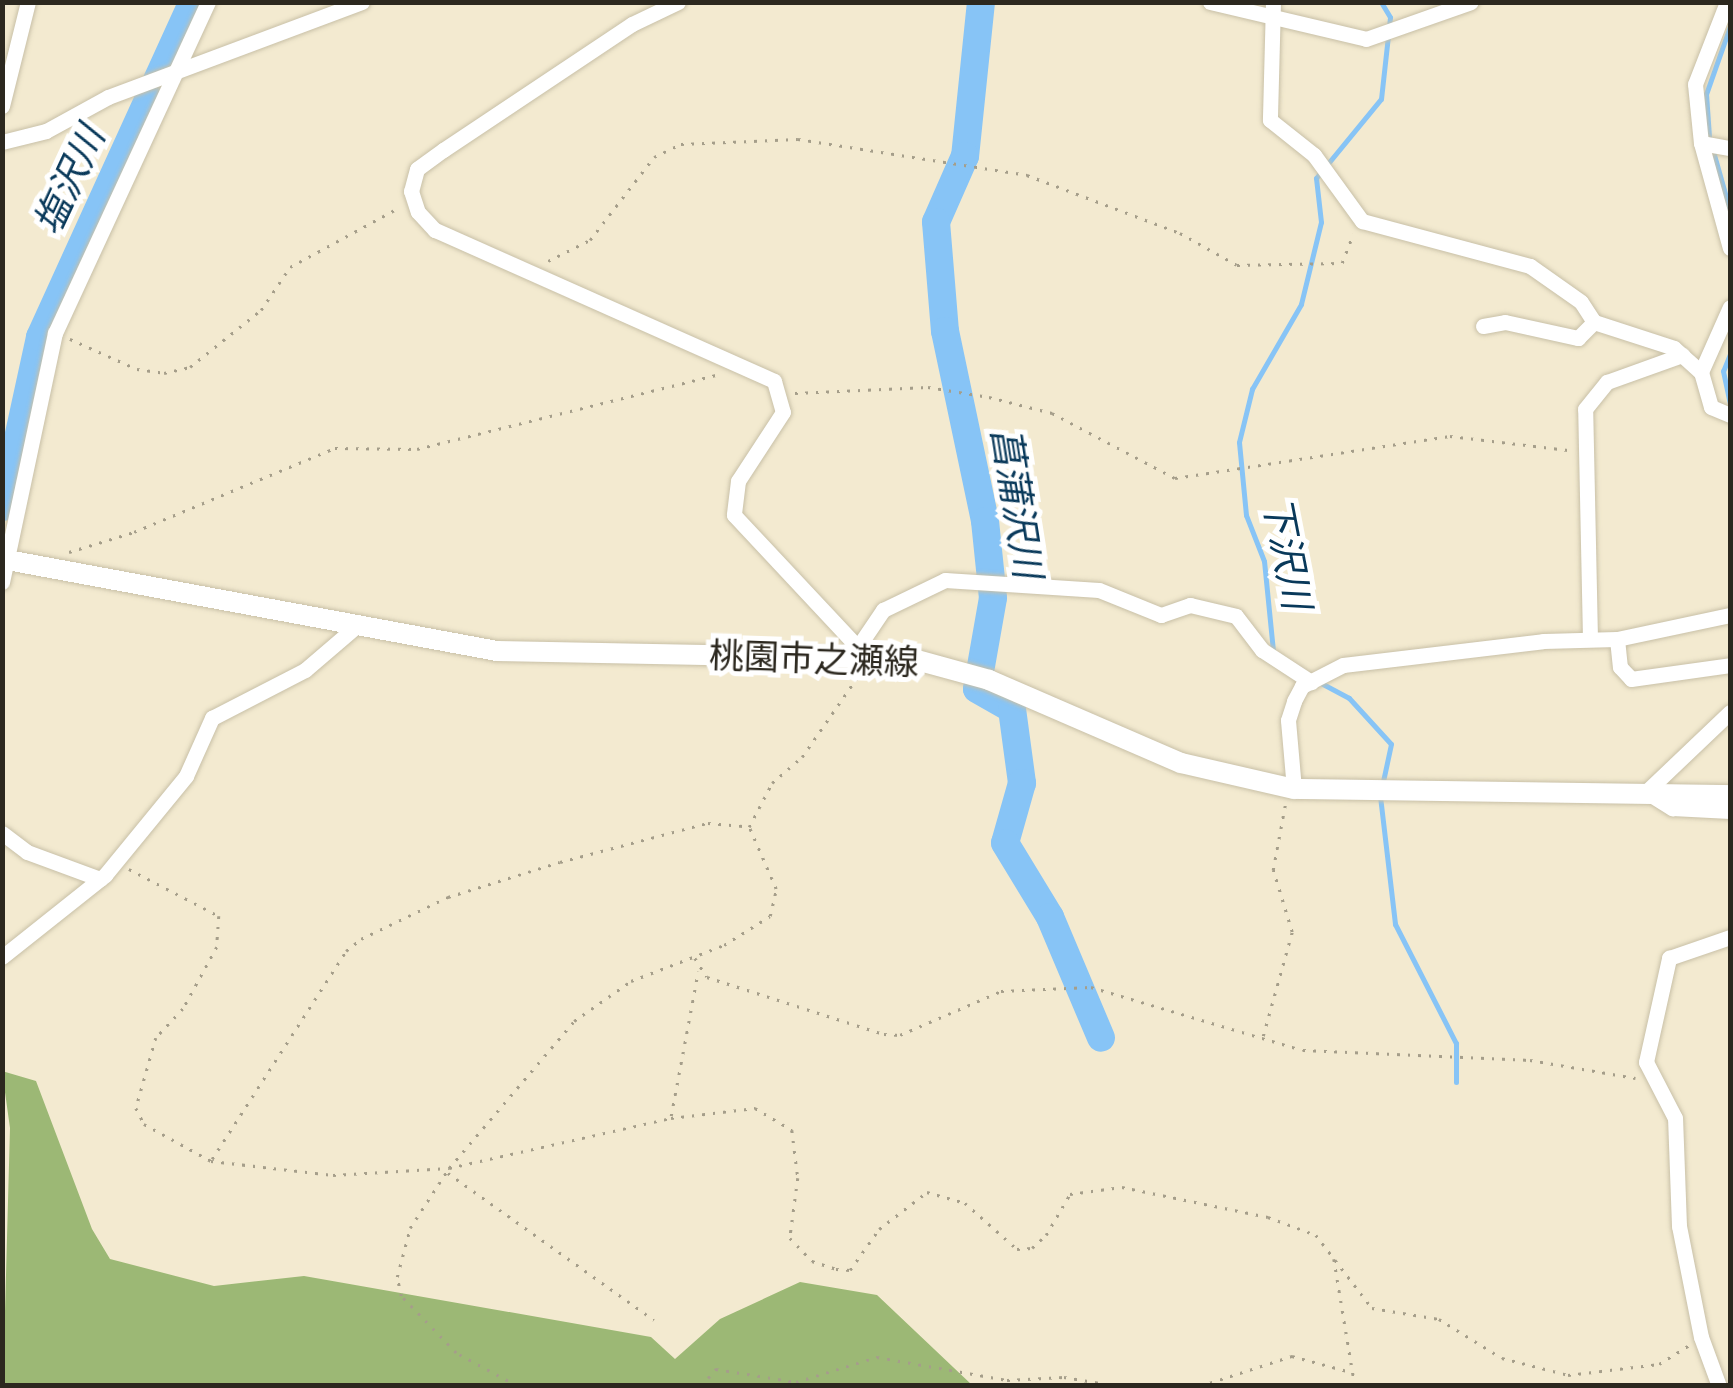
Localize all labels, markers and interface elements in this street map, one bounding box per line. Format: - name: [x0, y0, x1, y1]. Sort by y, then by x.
- water label: 塩沢川: [26, 120, 116, 242]
- water label: 菖蒲沢川: [981, 424, 1049, 582]
- water label: 下沢川: [1252, 493, 1318, 613]
- street label: 桃園市之瀬線: [708, 635, 920, 685]

